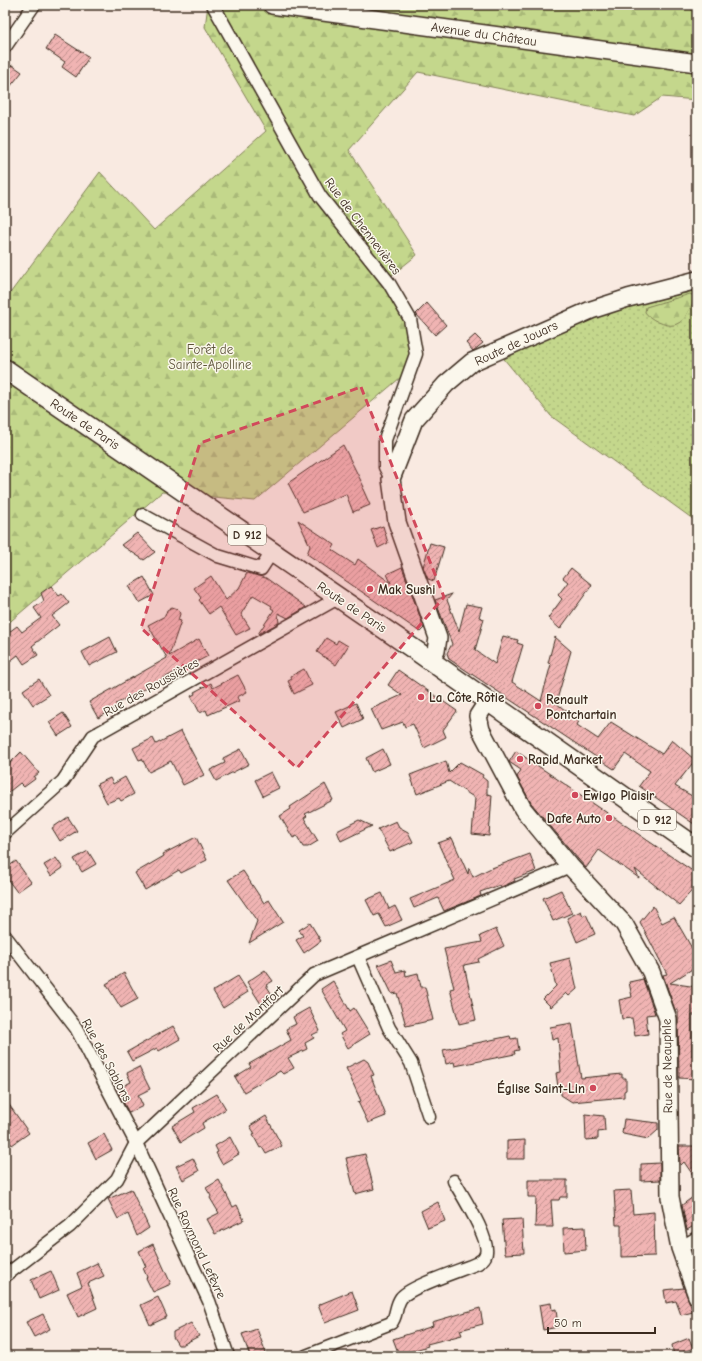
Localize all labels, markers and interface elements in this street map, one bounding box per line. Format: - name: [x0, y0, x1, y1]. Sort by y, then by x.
- street label: Avenue du Château: [430, 19, 538, 49]
- street label: Rue de Chennevières: [322, 175, 404, 277]
- street label: Route de Jouars: [472, 317, 560, 369]
- park label: Forêt de Sainte-Apolline: [169, 342, 252, 372]
- street label: Route de Paris: [48, 395, 122, 453]
- road number: D 912: [228, 525, 266, 545]
- street label: Route de Paris: [315, 578, 389, 636]
- place label: Mak Sushi: [378, 582, 435, 597]
- marker: Mak Sushi: [365, 584, 375, 594]
- street label: Rue des Roussières: [101, 655, 201, 719]
- place label: La Côte Rôtie: [429, 690, 505, 705]
- marker: La Côte Rôtie: [416, 692, 426, 702]
- place label: Renault Pontchartain: [546, 692, 617, 722]
- marker: Renault Pontchartain: [533, 701, 543, 711]
- place label: Rapid Market: [528, 752, 603, 767]
- marker: Rapid Market: [515, 754, 525, 764]
- place label: Ewigo Plaisir: [583, 788, 655, 803]
- marker: Ewigo Plaisir: [570, 790, 580, 800]
- road number: D 912: [638, 810, 676, 830]
- place label: Dafe Auto: [547, 811, 601, 826]
- marker: Dafe Auto: [604, 813, 614, 823]
- street label: Rue de Montfort: [210, 982, 287, 1055]
- street label: Rue des Sablons: [79, 1016, 135, 1104]
- street label: Rue de Neauphle: [659, 1018, 675, 1113]
- place label: Église Saint-Lin: [497, 1080, 585, 1096]
- marker: Église Saint-Lin: [588, 1083, 598, 1093]
- street label: Rue Raymond Lefèvre: [165, 1185, 230, 1301]
- scale bar: [548, 1309, 655, 1335]
- text: 50 m: [554, 1316, 582, 1330]

